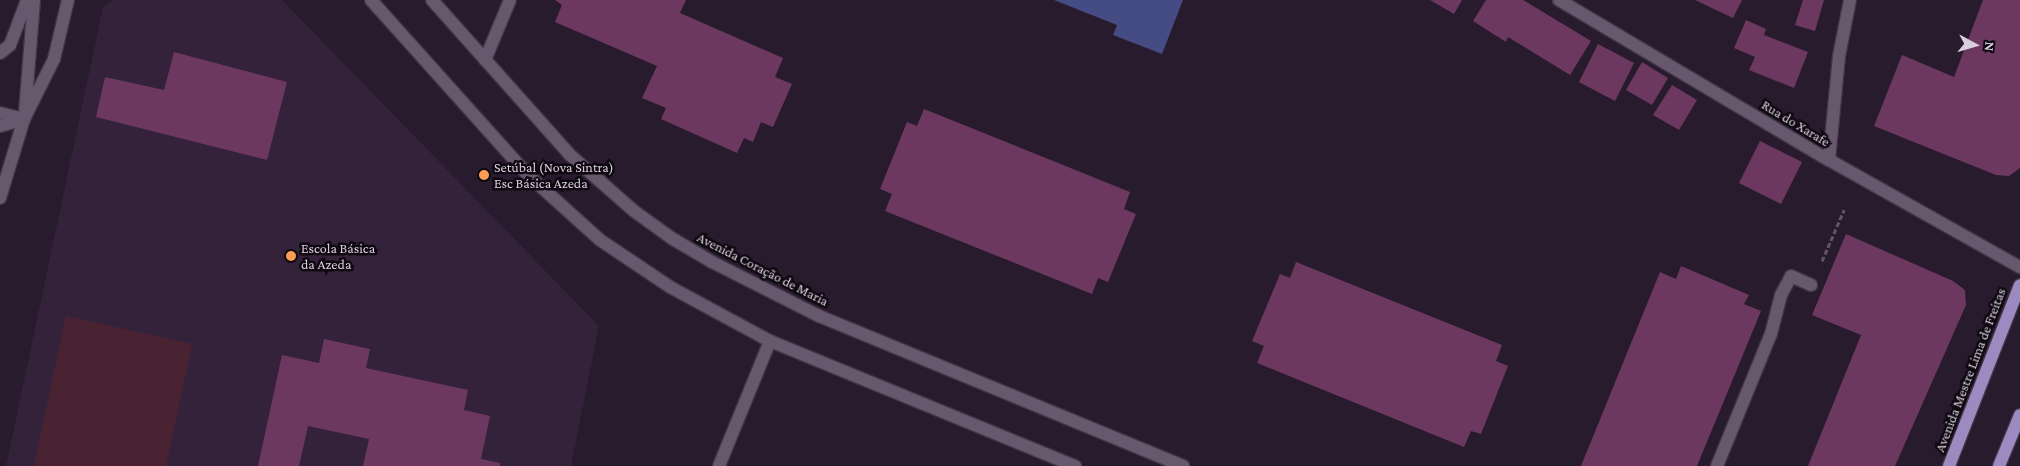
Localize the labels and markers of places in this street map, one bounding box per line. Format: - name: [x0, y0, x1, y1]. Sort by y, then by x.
- place label: Setúbal (Nova Sintra) Esc Básica Azeda: [494, 159, 614, 192]
- marker: Setúbal (Nova Sintra) Esc Básica Azeda: [478, 169, 490, 181]
- place label: Escola Básica da Azeda: [301, 240, 375, 272]
- marker: Escola Básica da Azeda: [285, 250, 297, 262]

